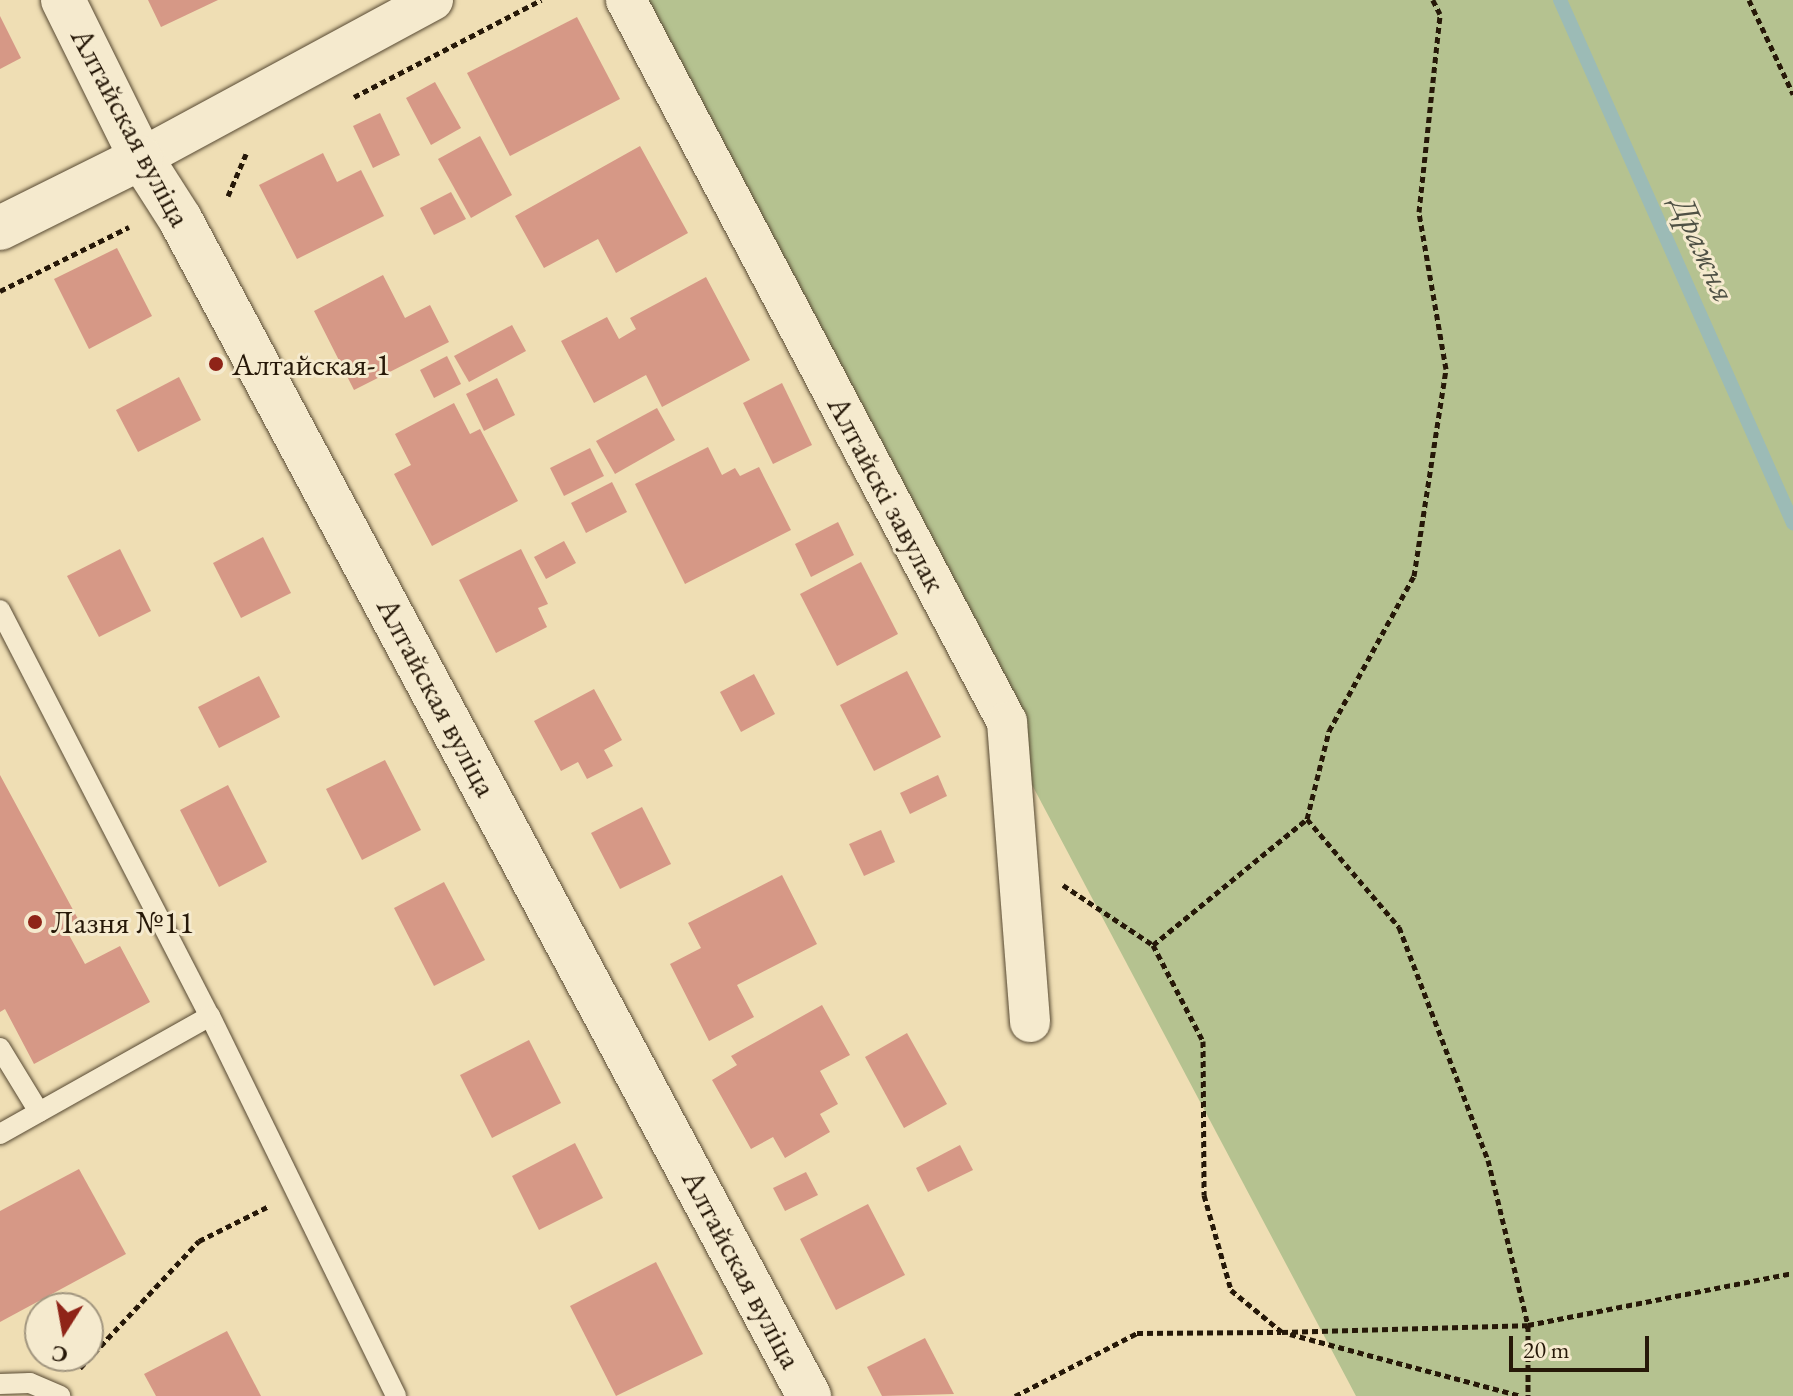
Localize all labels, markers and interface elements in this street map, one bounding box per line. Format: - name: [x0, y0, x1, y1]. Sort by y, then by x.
- street label: Алтайская вуліца: [62, 21, 200, 233]
- water label: Дражня: [1663, 190, 1745, 308]
- place label: Алтайская-1: [232, 345, 391, 383]
- marker: Алтайская-1: [207, 355, 225, 373]
- street label: Алтайскі завулак: [819, 389, 955, 599]
- street label: Алтайская вуліца: [368, 591, 506, 803]
- place label: Лазня №11: [51, 903, 194, 941]
- marker: Лазня №11: [26, 913, 44, 931]
- street label: Алтайская вуліца: [673, 1163, 811, 1375]
- north arrow: [24, 1292, 104, 1372]
- scale bar: [1513, 1320, 1653, 1370]
- text: 20 m: [1523, 1334, 1570, 1365]
- text: С: [49, 1338, 70, 1370]

